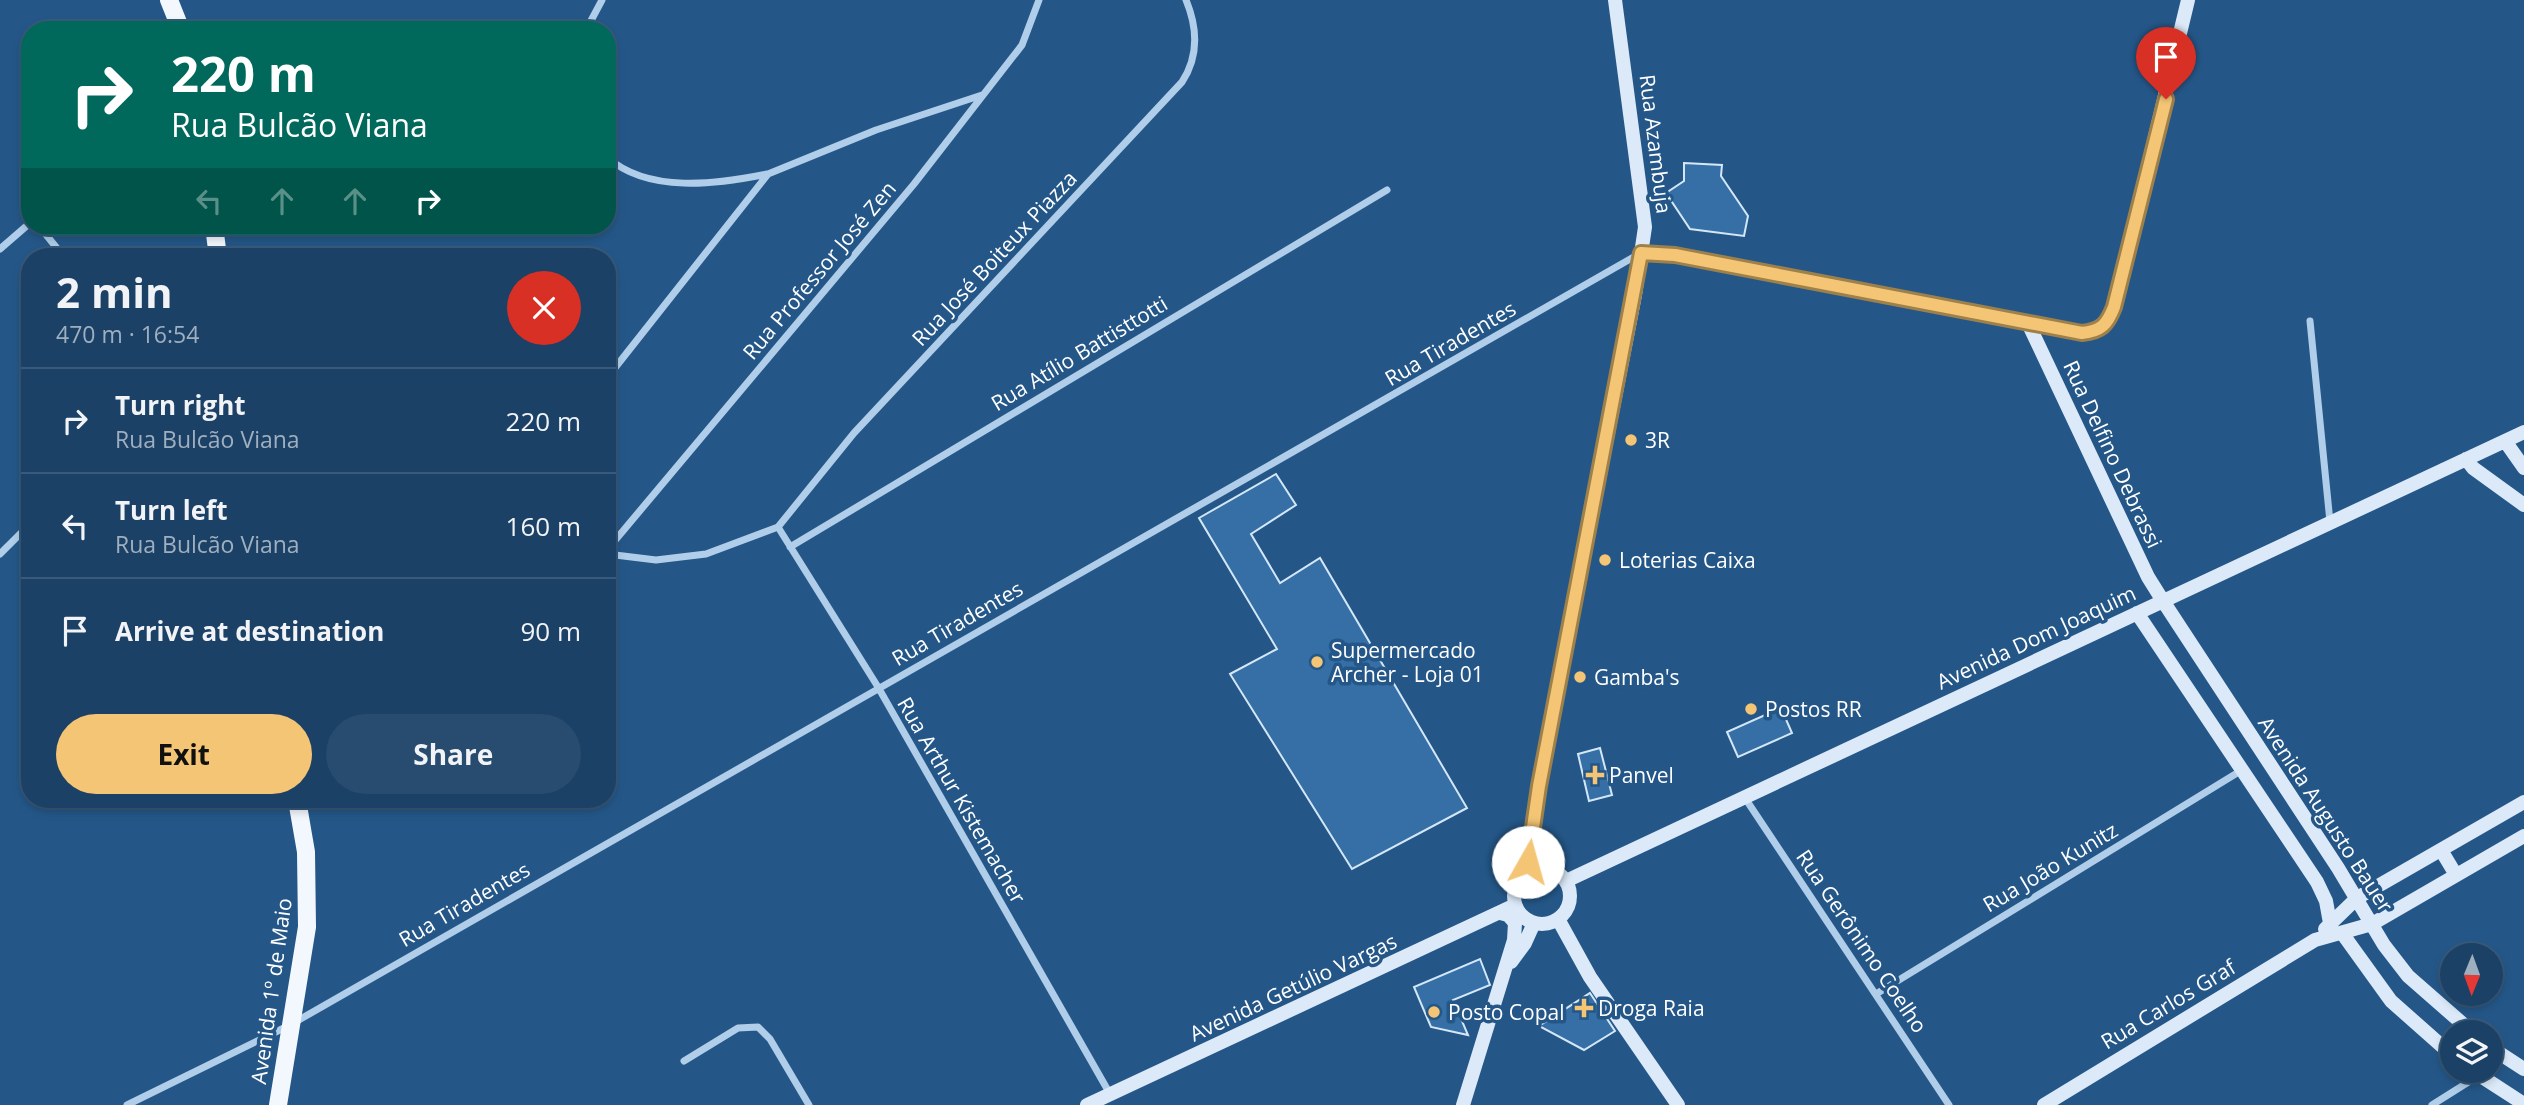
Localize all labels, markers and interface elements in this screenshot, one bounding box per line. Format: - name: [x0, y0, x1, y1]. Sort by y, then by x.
- pin: [2136, 27, 2196, 99]
- icon: arrive: [2147, 38, 2185, 76]
- text: 220 m: [171, 40, 316, 106]
- icon: right: [56, 49, 147, 140]
- street label: Rua Azambuja: [1634, 73, 1678, 215]
- text: Rua Bulcão Viana: [171, 103, 428, 146]
- street label: Rua José Boiteux Piazza: [905, 165, 1083, 351]
- street label: Rua Professor José Zen: [736, 175, 902, 365]
- icon: left: [190, 182, 228, 220]
- icon: ahead: [263, 182, 301, 220]
- icon: ahead: [336, 182, 374, 220]
- icon: right: [409, 182, 447, 220]
- text: 2 min: [56, 263, 173, 320]
- button: close: [507, 271, 581, 345]
- street label: Rua Atílio Battisttotti: [986, 289, 1172, 417]
- street label: Rua Tiradentes: [1379, 294, 1521, 392]
- text: 470 m · 16:54: [56, 318, 199, 350]
- street label: Rua Delfino Debrassi: [2057, 356, 2169, 552]
- text: Turn right: [115, 387, 246, 423]
- icon: right: [56, 402, 94, 440]
- text: 220 m: [506, 403, 581, 439]
- text: Rua Bulcão Viana: [115, 423, 300, 455]
- place label: 3R: [1645, 426, 1670, 454]
- marker: 3R: [1623, 432, 1639, 448]
- text: Turn left: [115, 492, 227, 528]
- icon: left: [56, 507, 94, 545]
- text: 160 m: [506, 508, 581, 544]
- text: Rua Bulcão Viana: [115, 528, 300, 560]
- place label: Loterias Caixa: [1619, 546, 1756, 574]
- marker: Loterias Caixa: [1597, 552, 1613, 568]
- street label: Rua Tiradentes: [886, 574, 1028, 672]
- street label: Avenida Dom Joaquim: [1932, 578, 2140, 696]
- icon: arrive: [56, 612, 94, 650]
- text: Arrive at destination: [115, 613, 384, 649]
- text: 90 m: [520, 613, 581, 649]
- place label: Supermercado Archer - Loja 01: [1331, 636, 1484, 688]
- marker: Supermercado Archer - Loja 01: [1309, 654, 1325, 670]
- place label: Gamba's: [1594, 663, 1680, 691]
- marker: Gamba's: [1572, 669, 1588, 685]
- street label: Rua Arthur Kistemacher: [891, 692, 1033, 909]
- place label: Postos RR: [1765, 695, 1862, 723]
- marker: Postos RR: [1743, 701, 1759, 717]
- street label: Avenida Augusto Bauer: [2252, 711, 2400, 918]
- button: Exit: [56, 714, 312, 794]
- button: Share: [326, 714, 581, 794]
- place label: Panvel: [1609, 761, 1674, 789]
- marker: Panvel: [1587, 767, 1603, 783]
- street label: Rua João Kunitz: [1978, 816, 2123, 918]
- position arrow: [1491, 825, 1565, 899]
- street label: Rua Gerônimo Coelho: [1790, 844, 1934, 1038]
- street label: Rua Tiradentes: [393, 855, 535, 953]
- street label: Avenida 1º de Maio: [244, 896, 298, 1086]
- street label: Avenida Getúlio Vargas: [1185, 927, 1401, 1047]
- north arrow: [2440, 943, 2502, 1006]
- map controls: [2440, 943, 2503, 1083]
- street label: Rua Carlos Graf: [2095, 952, 2242, 1055]
- place label: Droga Raia: [1598, 994, 1705, 1022]
- place label: Posto Copal: [1448, 998, 1565, 1026]
- marker: Droga Raia: [1576, 1000, 1592, 1016]
- marker: Posto Copal: [1426, 1004, 1442, 1020]
- button: layers: [2440, 1020, 2503, 1083]

